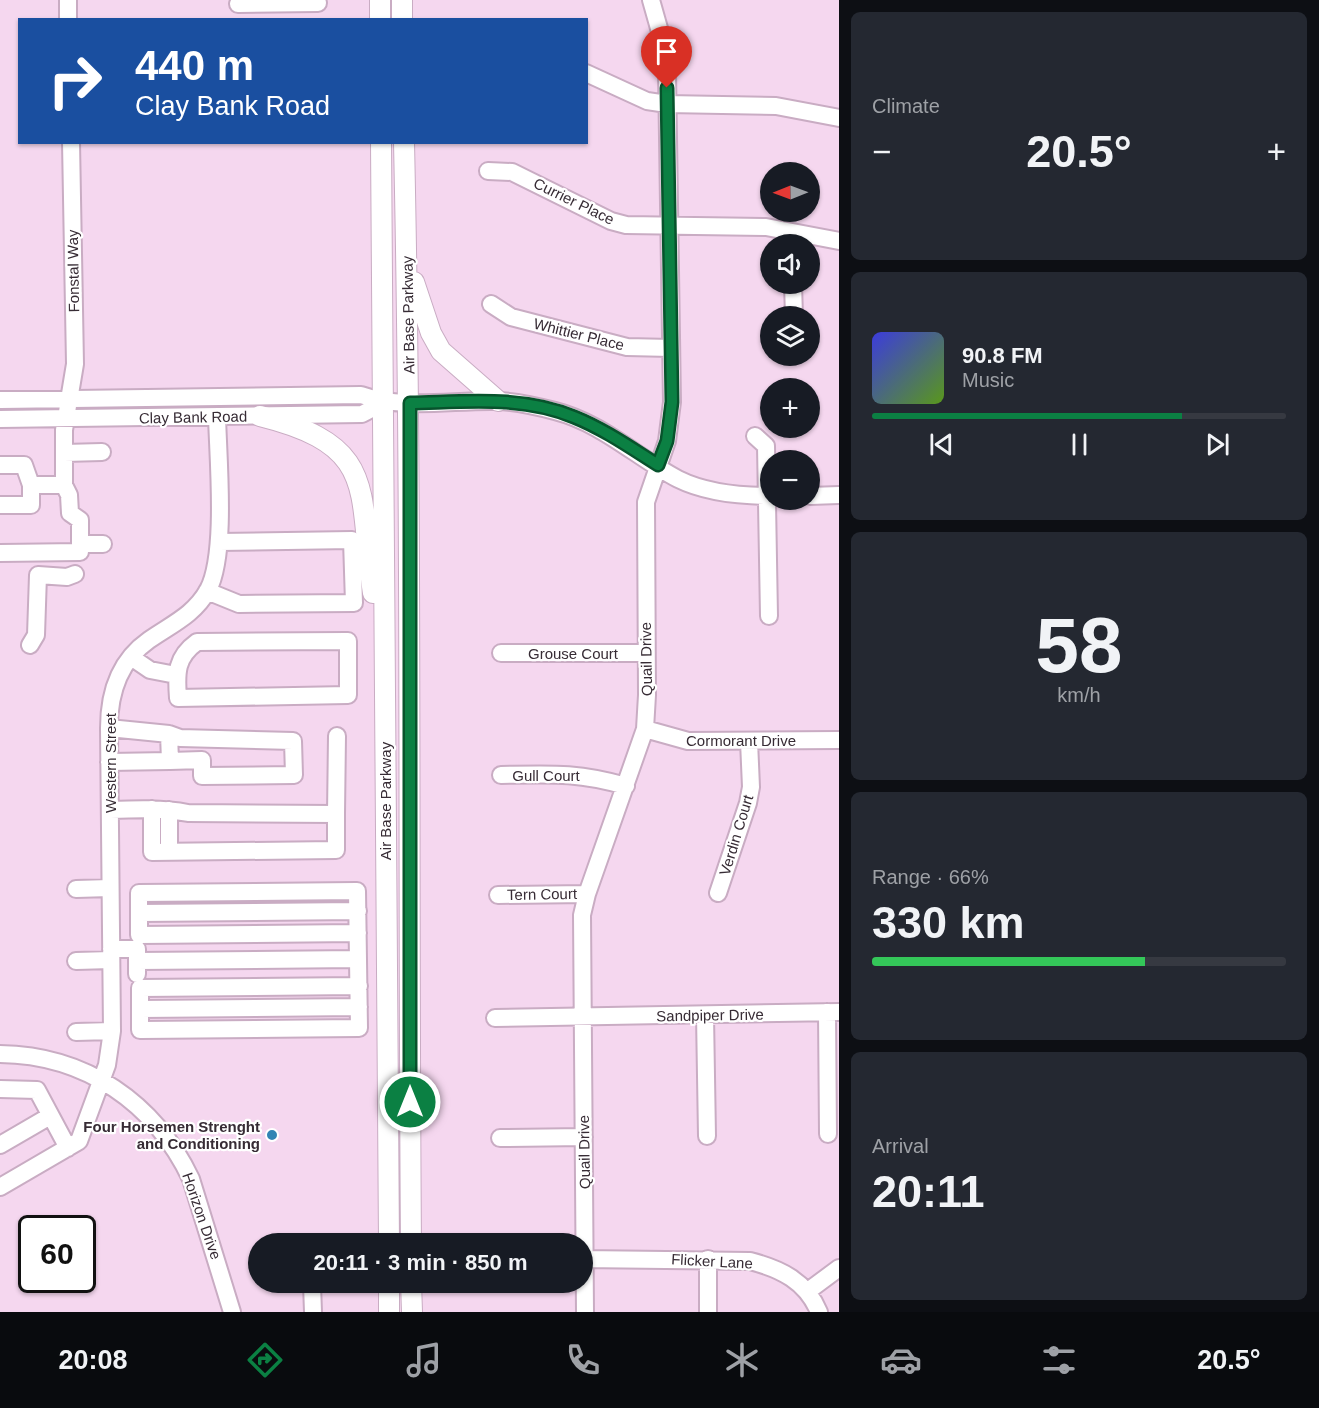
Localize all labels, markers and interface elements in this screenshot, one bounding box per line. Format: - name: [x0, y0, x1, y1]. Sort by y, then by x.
- pin: [641, 26, 692, 88]
- icon: arrive: [650, 35, 683, 68]
- icon: right: [36, 42, 114, 120]
- text: 440 m: [135, 42, 254, 89]
- text: Clay Bank Road: [135, 91, 330, 121]
- text: Climate: [872, 95, 940, 117]
- text: 20.5°: [1026, 126, 1132, 177]
- text: −: [872, 133, 891, 170]
- text: +: [1267, 133, 1286, 170]
- north arrow: [760, 162, 820, 222]
- map controls: [760, 162, 820, 510]
- street label: Currier Place: [531, 174, 617, 228]
- street label: Fonstal Way: [64, 229, 82, 313]
- button: sound: [760, 234, 820, 294]
- street label: Air Base Parkway: [398, 255, 418, 374]
- button: layers: [760, 306, 820, 366]
- street label: Whittier Place: [532, 315, 626, 353]
- text: 90.8 FM: [962, 343, 1043, 368]
- text: Music: [962, 369, 1014, 391]
- button: +: [760, 378, 820, 438]
- street label: Clay Bank Road: [139, 408, 247, 426]
- icon: previous: [925, 428, 958, 461]
- icon: pause: [1063, 428, 1096, 461]
- icon: next: [1201, 428, 1234, 461]
- button: −: [760, 450, 820, 510]
- text: 58: [1036, 601, 1122, 689]
- street label: Quail Drive: [637, 622, 655, 696]
- street label: Grouse Court: [528, 645, 619, 662]
- text: km/h: [1057, 684, 1101, 706]
- street label: Western Street: [102, 712, 119, 813]
- street label: Cormorant Drive: [686, 732, 796, 749]
- street label: Air Base Parkway: [377, 741, 394, 860]
- street label: Gull Court: [512, 767, 581, 784]
- street label: Verdin Court: [716, 792, 757, 877]
- text: Range · 66%: [872, 866, 989, 888]
- street label: Tern Court: [507, 885, 578, 903]
- text: 330 km: [872, 897, 1025, 948]
- street label: Sandpiper Drive: [656, 1006, 764, 1024]
- position arrow: [378, 1070, 442, 1134]
- street label: Quail Drive: [575, 1115, 593, 1189]
- place label: Four Horsemen Strenght and Conditioning: [83, 1118, 260, 1152]
- marker: Four Horsemen Strenght and Conditioning: [265, 1128, 279, 1142]
- text: Arrival: [872, 1135, 929, 1157]
- text: 20:11: [872, 1166, 985, 1217]
- street label: Horizon Drive: [179, 1170, 225, 1262]
- speed limit sign: 60: [18, 1215, 96, 1293]
- text: 20:11 · 3 min · 850 m: [314, 1250, 528, 1275]
- street label: Flicker Lane: [671, 1250, 753, 1272]
- icon: directions: [244, 1339, 286, 1381]
- icon: music: [403, 1339, 445, 1381]
- icon: phone: [562, 1339, 604, 1381]
- icon: climate: [721, 1339, 763, 1381]
- icon: car: [880, 1339, 922, 1381]
- icon: filters: [1038, 1339, 1080, 1381]
- text: 20:08: [58, 1345, 127, 1375]
- text: 20.5°: [1197, 1345, 1261, 1375]

